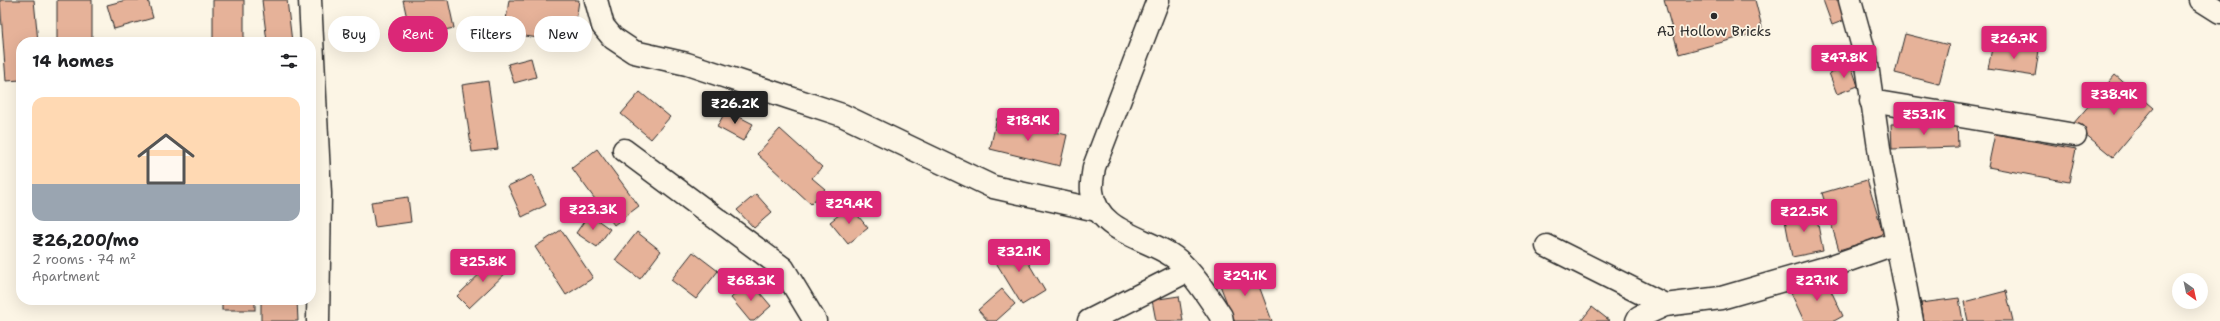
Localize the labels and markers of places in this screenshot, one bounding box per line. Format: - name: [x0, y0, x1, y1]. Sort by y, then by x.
- marker: AJ Hollow Bricks: [1709, 11, 1719, 21]
- place label: AJ Hollow Bricks: [1657, 22, 1771, 40]
- pin: ₹26.7K: [1981, 26, 2047, 60]
- pin: ₹47.8K: [1811, 45, 1877, 79]
- pin: ₹38.9K: [2081, 82, 2147, 116]
- pin: ₹26.2K: [702, 91, 768, 125]
- pin: ₹53.1K: [1891, 102, 1957, 136]
- pin: ₹18.9K: [995, 108, 1061, 142]
- pin: ₹29.4K: [816, 191, 882, 225]
- pin: ₹23.3K: [560, 197, 626, 231]
- pin: ₹22.5K: [1771, 199, 1837, 233]
- pin: ₹32.1K: [986, 239, 1052, 273]
- pin: ₹25.8K: [450, 249, 516, 283]
- pin: ₹29.1K: [1212, 263, 1278, 297]
- pin: ₹68.3K: [718, 268, 784, 302]
- pin: ₹27.1K: [1784, 268, 1850, 302]

